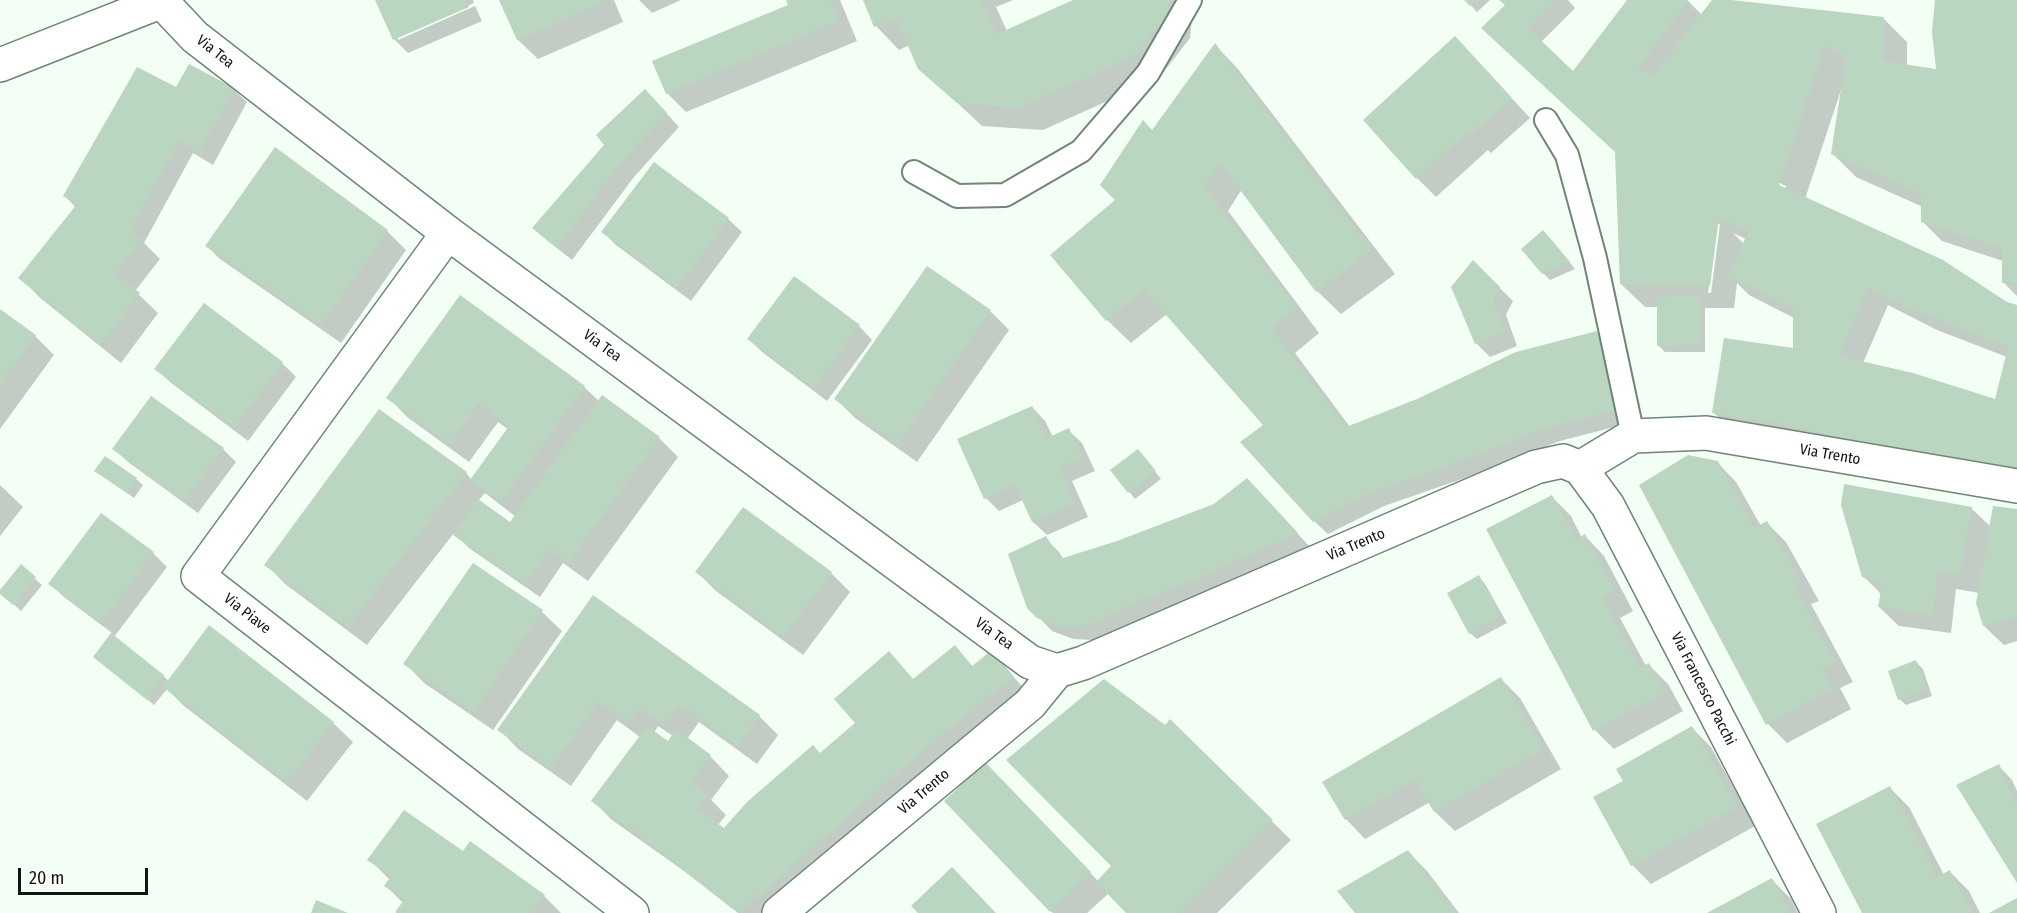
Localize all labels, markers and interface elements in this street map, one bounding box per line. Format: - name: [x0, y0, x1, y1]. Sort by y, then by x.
- street label: Via Tea: [193, 32, 237, 72]
- street label: Via Tea: [579, 326, 625, 366]
- street label: Via Trento: [1798, 441, 1862, 469]
- street label: Via Trento: [1324, 525, 1388, 565]
- street label: Via Piave: [220, 590, 274, 638]
- street label: Via Tea: [971, 614, 1017, 654]
- street label: Via Francesco Pacchi: [1667, 629, 1739, 749]
- street label: Via Trento: [895, 765, 953, 819]
- scale bar: [21, 856, 152, 894]
- text: 20 m: [29, 867, 64, 889]

